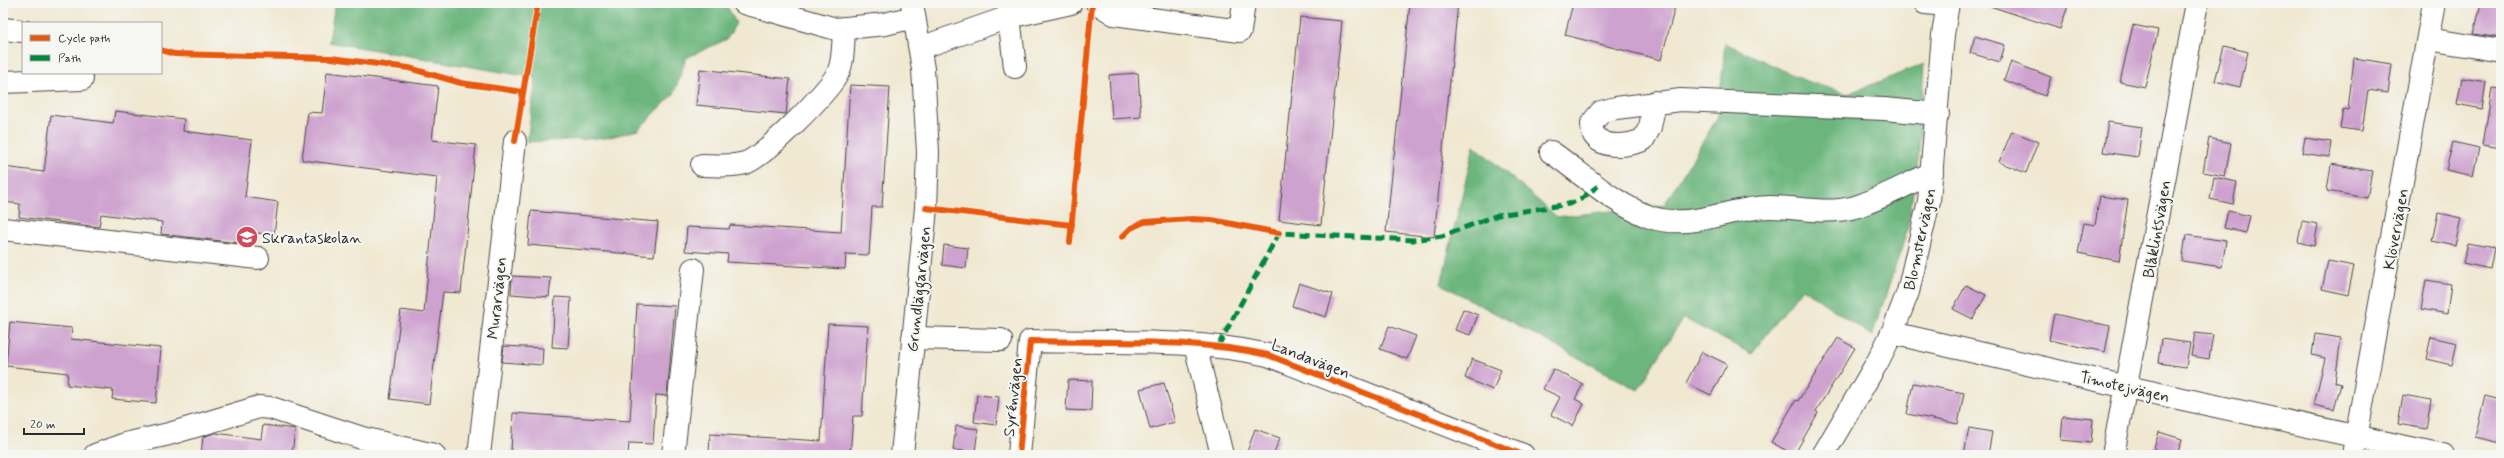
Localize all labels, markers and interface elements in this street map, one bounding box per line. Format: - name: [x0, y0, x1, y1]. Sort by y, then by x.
- legend: [22, 22, 162, 74]
- text: Cycle path: [58, 31, 110, 47]
- text: Path: [58, 51, 81, 67]
- street label: Blåklintsvägen: [2139, 179, 2176, 280]
- street label: Blomstervägen: [1899, 186, 1942, 292]
- street label: Klövervägen: [2379, 187, 2414, 272]
- school or university icon: Skrantaskolan: [234, 224, 260, 250]
- street label: Grundläggarvägen: [902, 225, 938, 353]
- place label: Skrantaskolan: [262, 228, 362, 249]
- street label: Murarvägen: [483, 256, 512, 340]
- street label: Landavägen: [1268, 335, 1353, 384]
- street label: Syrénvägen: [999, 357, 1028, 438]
- street label: Timotejvägen: [2078, 367, 2172, 408]
- scale bar: [24, 410, 84, 436]
- text: 20 m: [30, 417, 56, 433]

